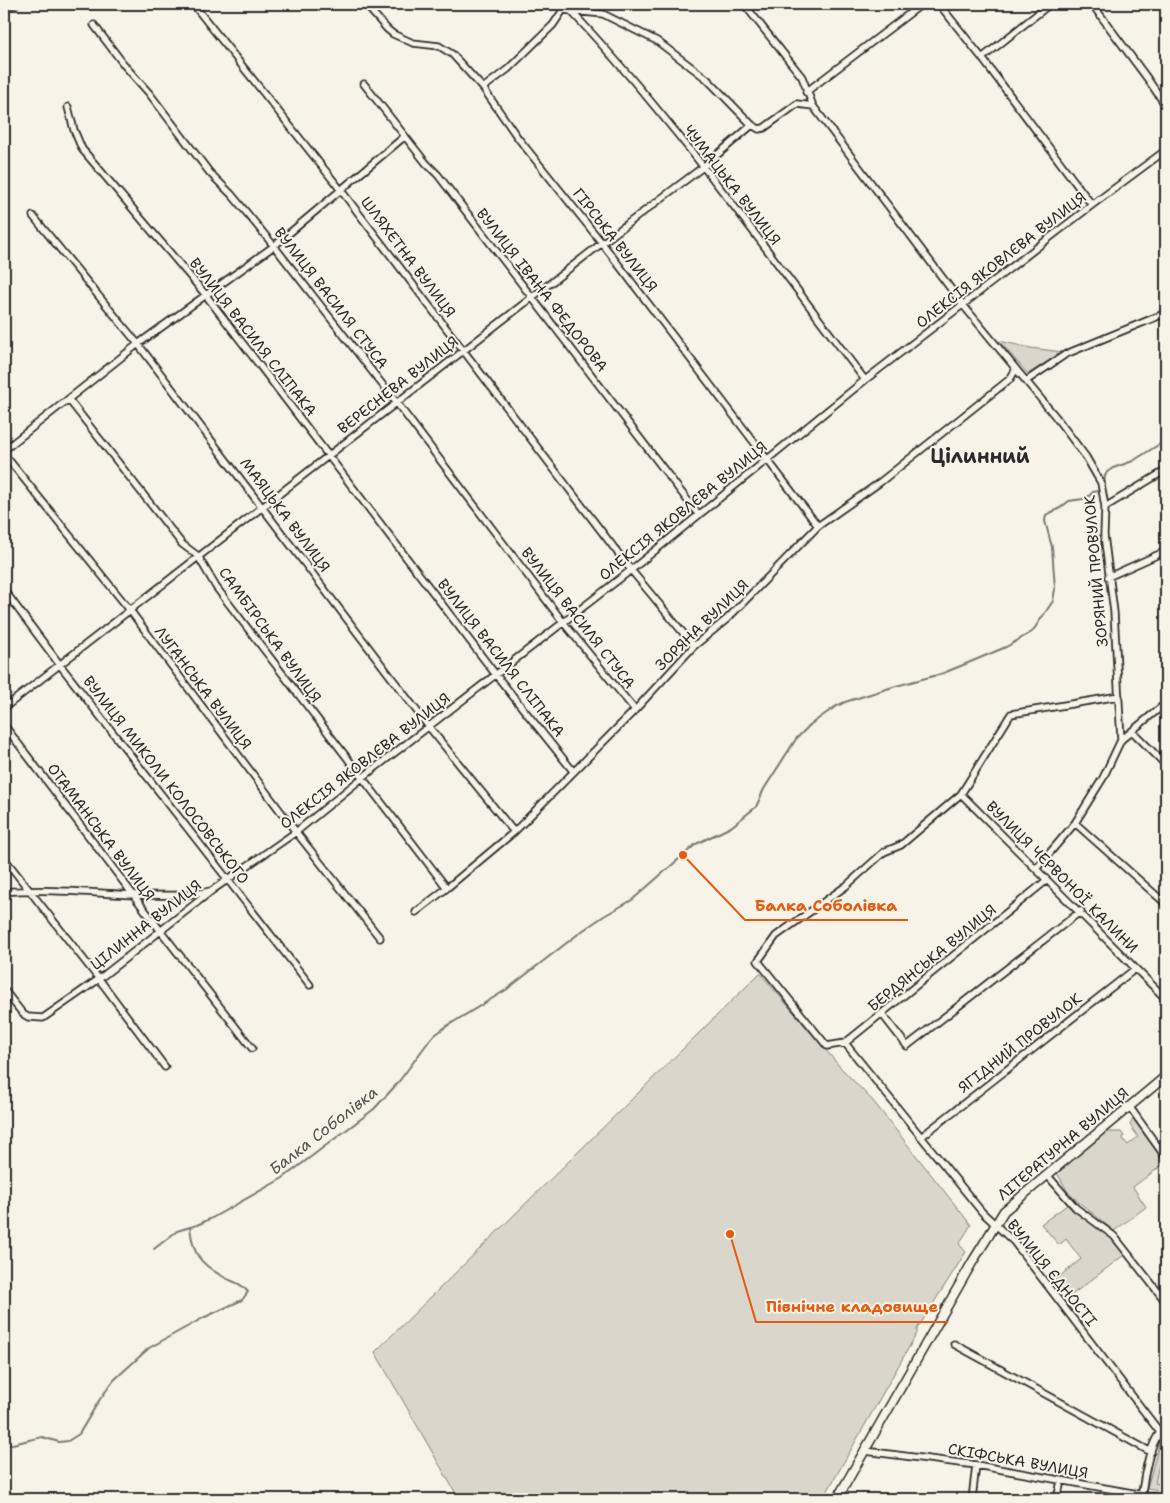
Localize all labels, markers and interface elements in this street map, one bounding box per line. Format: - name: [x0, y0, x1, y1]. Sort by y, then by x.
- street label: ЧУМАЦЬКА ВУЛИЦЯ: [679, 121, 785, 249]
- street label: ГІРСЬКА ВУЛИЦЯ: [568, 184, 662, 296]
- street label: ОЛЕКСІЯ ЯКОВЛЄВА ВУЛИЦЯ: [912, 187, 1090, 333]
- street label: ШЛЯХЕТНА ВУЛИЦЯ: [356, 192, 460, 322]
- street label: ВУЛИЦЯ ІВАНА ФЕДОРОВА: [472, 204, 612, 376]
- street label: ВУЛИЦЯ ВАСИЛЯ СТУСА: [269, 223, 393, 373]
- street label: ВУЛИЦЯ ВАСИЛЯ СЛІПАКА: [185, 254, 321, 420]
- street label: ВЕРЕСНЕВА ВУЛИЦЯ: [333, 332, 463, 438]
- street label: ОЛЕКСІЯ ЯКОВЛЄВА ВУЛИЦЯ: [595, 437, 771, 585]
- district label: Цілинний: [930, 443, 1030, 469]
- street label: МАЯЦЬКА ВУЛИЦЯ: [235, 454, 335, 576]
- street label: ЗОРЯНИЙ ПРОВУЛОК: [1078, 494, 1113, 648]
- street label: ВУЛИЦЯ ВАСИЛЯ СТУСА: [516, 543, 640, 693]
- street label: САМБІРСЬКА ВУЛИЦЯ: [214, 563, 326, 707]
- street label: ВУЛИЦЯ ВАСИЛЯ СЛІПАКА: [433, 575, 569, 741]
- street label: ЗОРЯНА ВУЛИЦЯ: [651, 575, 753, 675]
- street label: ЛУГАНСЬКА ВУЛИЦЯ: [150, 622, 256, 754]
- street label: ВУЛИЦЯ МИКОЛИ КОЛОСОВСЬКОГО: [78, 672, 254, 888]
- street label: ОЛЕКСІЯ ЯКОВЛЄВА ВУЛИЦЯ: [276, 688, 454, 834]
- street label: ОТАМАНСЬКА ВУЛИЦЯ: [43, 759, 159, 905]
- street label: ВУЛИЦЯ ЧЕРВОНОЇ КАЛИНИ: [982, 797, 1142, 957]
- street label: ЦІЛИННА ВУЛИЦЯ: [86, 875, 206, 975]
- callout: Балка Соболівка: [745, 889, 908, 920]
- text: Балка Соболівка: [755, 895, 897, 916]
- street label: БЕРДЯНСЬКА ВУЛИЦЯ: [864, 900, 1000, 1016]
- street label: ЯГІДНИЙ ПРОВУЛОК: [954, 987, 1086, 1098]
- water label: Балка Соболівка: [265, 1081, 382, 1179]
- street label: ЛІТЕРАТУРНА ВУЛИЦЯ: [993, 1083, 1133, 1205]
- street label: ВУЛИЦЯ ЄДНОСТІ: [1003, 1215, 1101, 1331]
- callout: Північне кладовище: [756, 1291, 948, 1322]
- text: Північне кладовище: [766, 1296, 938, 1317]
- street label: СКІФСЬКА ВУЛИЦЯ: [946, 1439, 1090, 1483]

